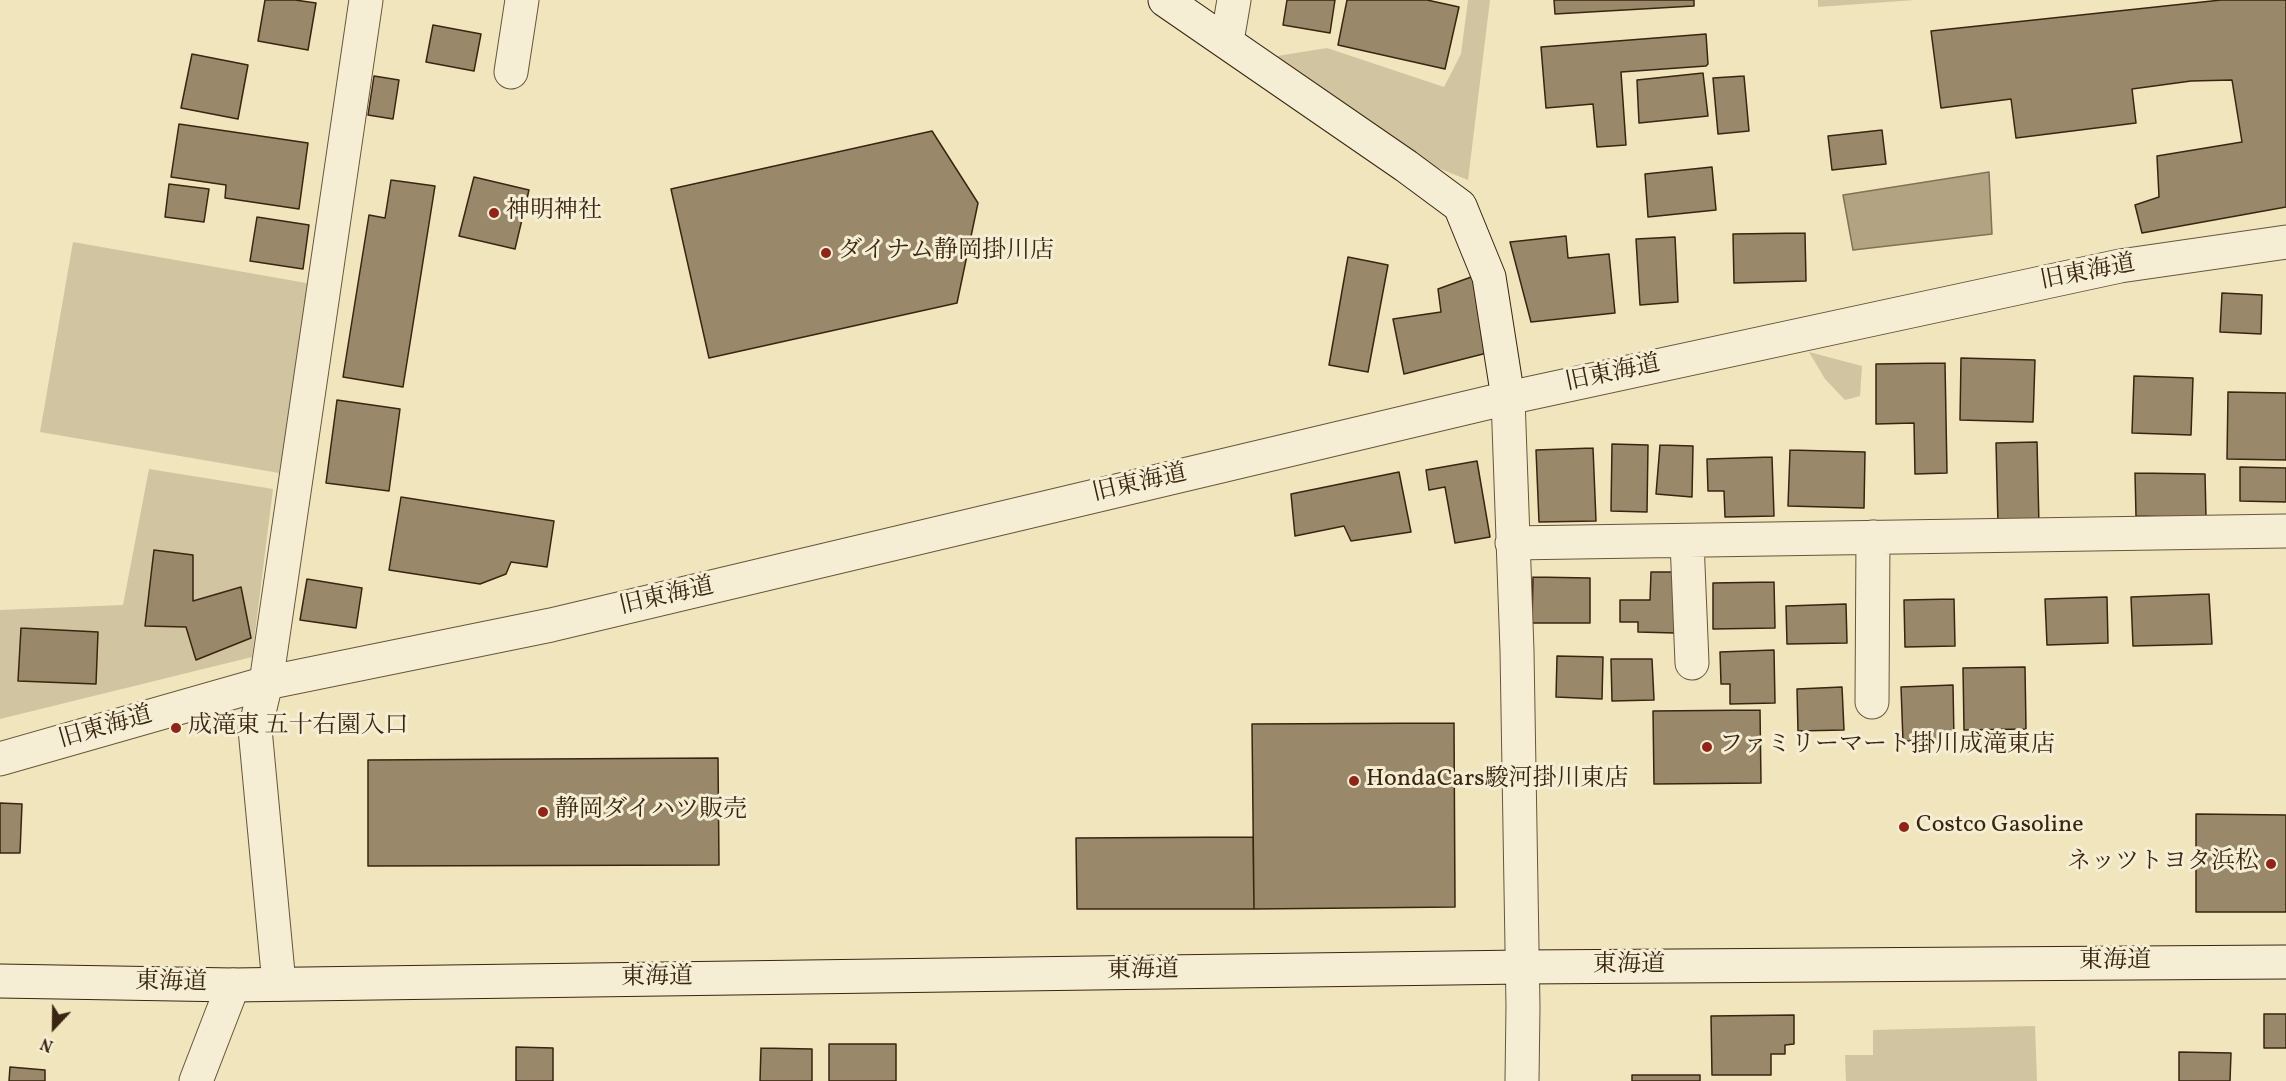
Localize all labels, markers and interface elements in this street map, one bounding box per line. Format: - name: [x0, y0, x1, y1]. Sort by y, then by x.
- place label: 神明神社: [506, 199, 602, 227]
- marker: 神明神社: [487, 206, 501, 220]
- place label: ダイナム静岡掛川店: [838, 239, 1054, 267]
- marker: ダイナム静岡掛川店: [819, 246, 833, 260]
- street label: 旧東海道: [2038, 251, 2138, 297]
- street label: 旧東海道: [1563, 351, 1663, 399]
- street label: 旧東海道: [1090, 460, 1190, 510]
- street label: 旧東海道: [617, 573, 717, 623]
- street label: 旧東海道: [56, 702, 156, 756]
- place label: 成滝東 五十右園入口: [188, 714, 409, 742]
- marker: 成滝東 五十右園入口: [169, 721, 183, 735]
- place label: ファミリーマート掛川成滝東店: [1719, 733, 2055, 761]
- marker: ファミリーマート掛川成滝東店: [1700, 740, 1714, 754]
- place label: HondaCars駿河掛川東店: [1366, 767, 1629, 795]
- marker: HondaCars駿河掛川東店: [1347, 774, 1361, 788]
- place label: 静岡ダイハツ販売: [555, 798, 747, 826]
- marker: 静岡ダイハツ販売: [536, 805, 550, 819]
- place label: Costco Gasoline: [1916, 813, 2084, 841]
- marker: Costco Gasoline: [1897, 820, 1911, 834]
- place label: ネッツトヨタ浜松: [2067, 850, 2259, 878]
- marker: ネッツトヨタ浜松: [2264, 857, 2278, 871]
- street label: 東海道: [2079, 949, 2151, 977]
- street label: 東海道: [1593, 953, 1665, 981]
- street label: 東海道: [1107, 957, 1179, 987]
- street label: 東海道: [621, 964, 693, 994]
- street label: 東海道: [135, 969, 207, 999]
- north arrow: [24, 997, 84, 1057]
- text: N: [38, 1031, 57, 1056]

